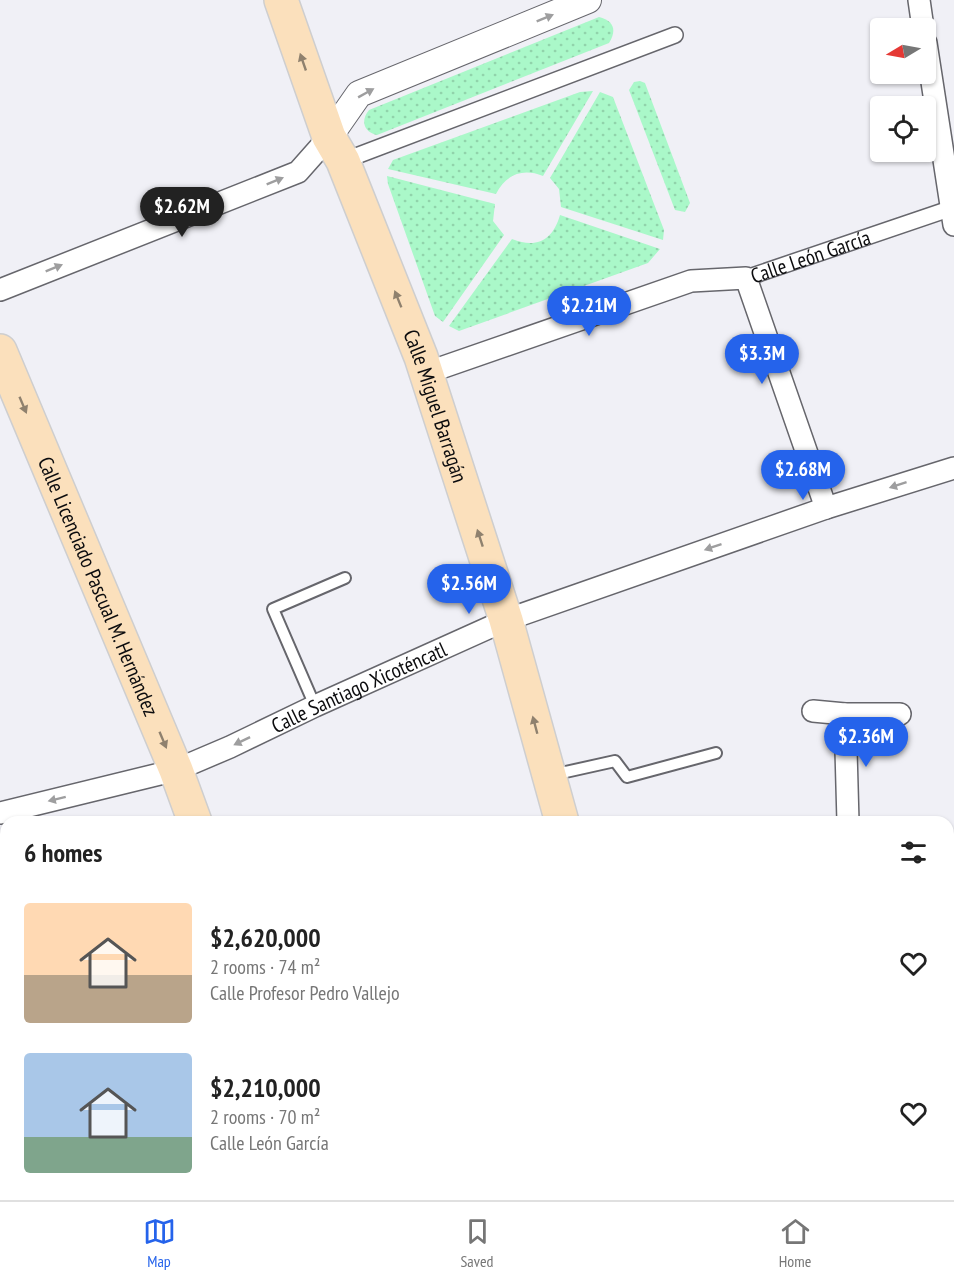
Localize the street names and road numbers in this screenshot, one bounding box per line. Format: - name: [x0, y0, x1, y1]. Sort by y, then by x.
- street label: Calle León García: [747, 223, 874, 289]
- street label: Calle Miguel Barragán: [398, 325, 474, 486]
- street label: Calle Licenciado Pascual M. Hernández: [32, 452, 165, 720]
- street label: Calle Santiago Xicoténcatl: [267, 635, 451, 739]

